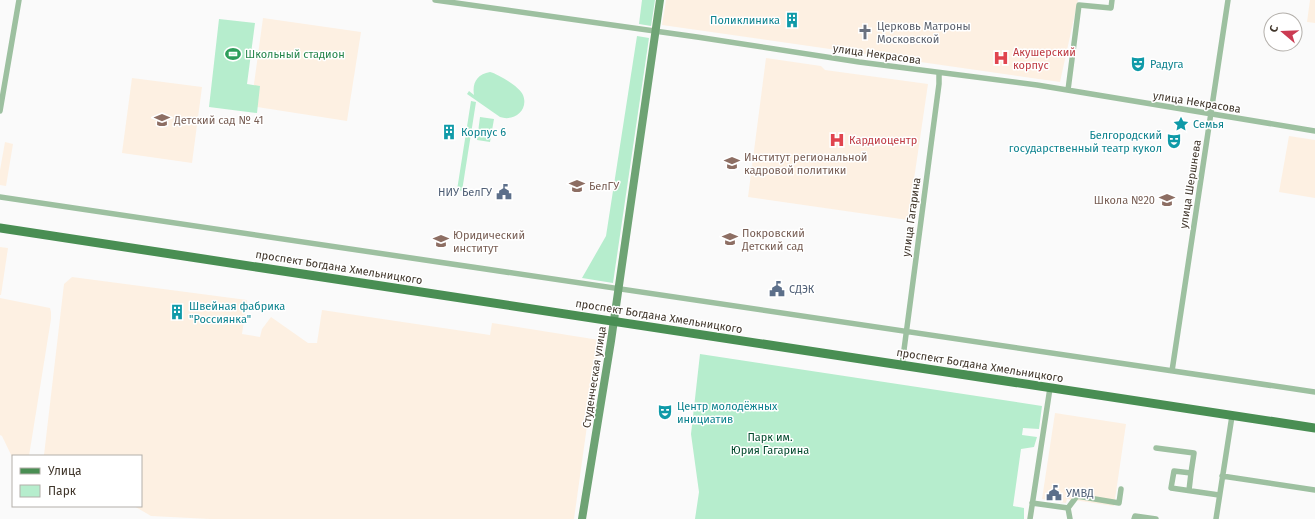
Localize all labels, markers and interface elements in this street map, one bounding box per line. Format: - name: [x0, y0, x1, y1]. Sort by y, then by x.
- building icon: Поликлиника: [783, 11, 801, 29]
- north arrow: [1263, 12, 1303, 52]
- place label: Поликлиника: [710, 14, 780, 27]
- place label: Церковь Матроны Московской: [877, 20, 971, 46]
- church icon: Церковь Матроны Московской: [856, 23, 874, 41]
- text: С: [1267, 23, 1281, 34]
- street label: улица Некрасова: [832, 42, 922, 67]
- sports icon: Школьный стадион: [224, 45, 242, 63]
- place label: Акушерский корпус: [1013, 46, 1076, 72]
- place label: Школьный стадион: [245, 48, 345, 61]
- hospital icon: Акушерский корпус: [992, 49, 1010, 67]
- theatre icon: Радуга: [1129, 55, 1147, 73]
- place label: Радуга: [1150, 58, 1184, 71]
- street label: улица Некрасова: [1152, 89, 1242, 116]
- school or university icon: Детский сад № 41: [153, 111, 171, 129]
- place label: Детский сад № 41: [173, 114, 264, 127]
- place icon: Семья: [1172, 115, 1190, 133]
- place label: Семья: [1193, 118, 1224, 131]
- building icon: Корпус 6: [440, 123, 458, 141]
- place label: Корпус 6: [461, 126, 506, 139]
- place label: Белгородский государственный театр кукол: [1009, 129, 1162, 155]
- hospital icon: Кардиоцентр: [828, 131, 846, 149]
- theatre icon: Белгородский государственный театр кукол: [1165, 132, 1183, 150]
- place label: Кардиоцентр: [849, 134, 917, 147]
- street label: улица Шершнева: [1177, 139, 1204, 229]
- place label: Институт региональной кадровой политики: [744, 151, 867, 177]
- school or university icon: Институт региональной кадровой политики: [723, 154, 741, 172]
- school or university icon: БелГУ: [568, 177, 586, 195]
- street label: улица Гагарина: [899, 177, 923, 258]
- place label: БелГУ: [589, 180, 619, 193]
- public building icon: НИУ БелГУ: [495, 183, 513, 201]
- place label: НИУ БелГУ: [438, 186, 492, 199]
- school or university icon: Школа №20: [1158, 191, 1176, 209]
- place label: Школа №20: [1094, 194, 1155, 207]
- place label: Покровский Детский сад: [741, 227, 805, 253]
- place label: Юридический институт: [453, 229, 525, 255]
- school or university icon: Покровский Детский сад: [721, 230, 739, 248]
- school or university icon: Юридический институт: [432, 232, 450, 250]
- street label: проспект Богдана Хмельницкого: [254, 248, 423, 287]
- public building icon: СДЭК: [768, 280, 786, 298]
- place label: СДЭК: [789, 283, 815, 296]
- street label: проспект Богдана Хмельницкого: [574, 297, 743, 336]
- place label: Швейная фабрика "Россиянка": [189, 300, 285, 326]
- building icon: Швейная фабрика "Россиянка": [168, 303, 186, 321]
- street label: Студенческая улица: [580, 325, 609, 429]
- street label: проспект Богдана Хмельницкого: [895, 346, 1064, 385]
- place label: Центр молодёжных инициатив: [677, 400, 778, 426]
- theatre icon: Центр молодёжных инициатив: [656, 403, 674, 421]
- park label: Парк им. Юрия Гагарина: [731, 431, 809, 457]
- legend: [12, 455, 142, 507]
- text: Улица: [48, 464, 82, 478]
- text: Парк: [48, 484, 77, 498]
- public building icon: УМВД: [1045, 484, 1063, 502]
- place label: УМВД: [1066, 487, 1094, 500]

